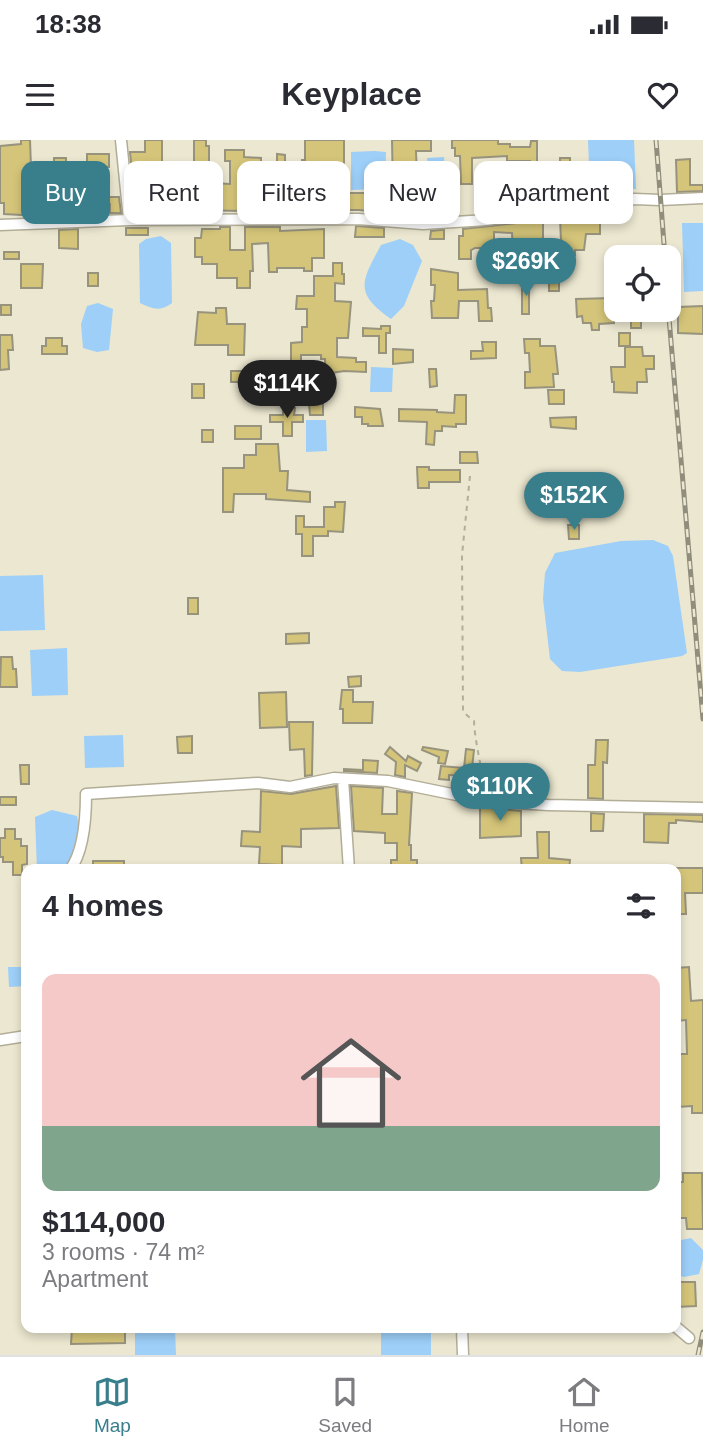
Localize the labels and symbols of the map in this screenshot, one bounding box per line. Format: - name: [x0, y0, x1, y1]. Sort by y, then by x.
- pin: $269K: [477, 239, 575, 298]
- pin: $114K: [238, 360, 336, 420]
- pin: $152K: [525, 472, 623, 532]
- pin: $110K: [451, 764, 549, 823]

